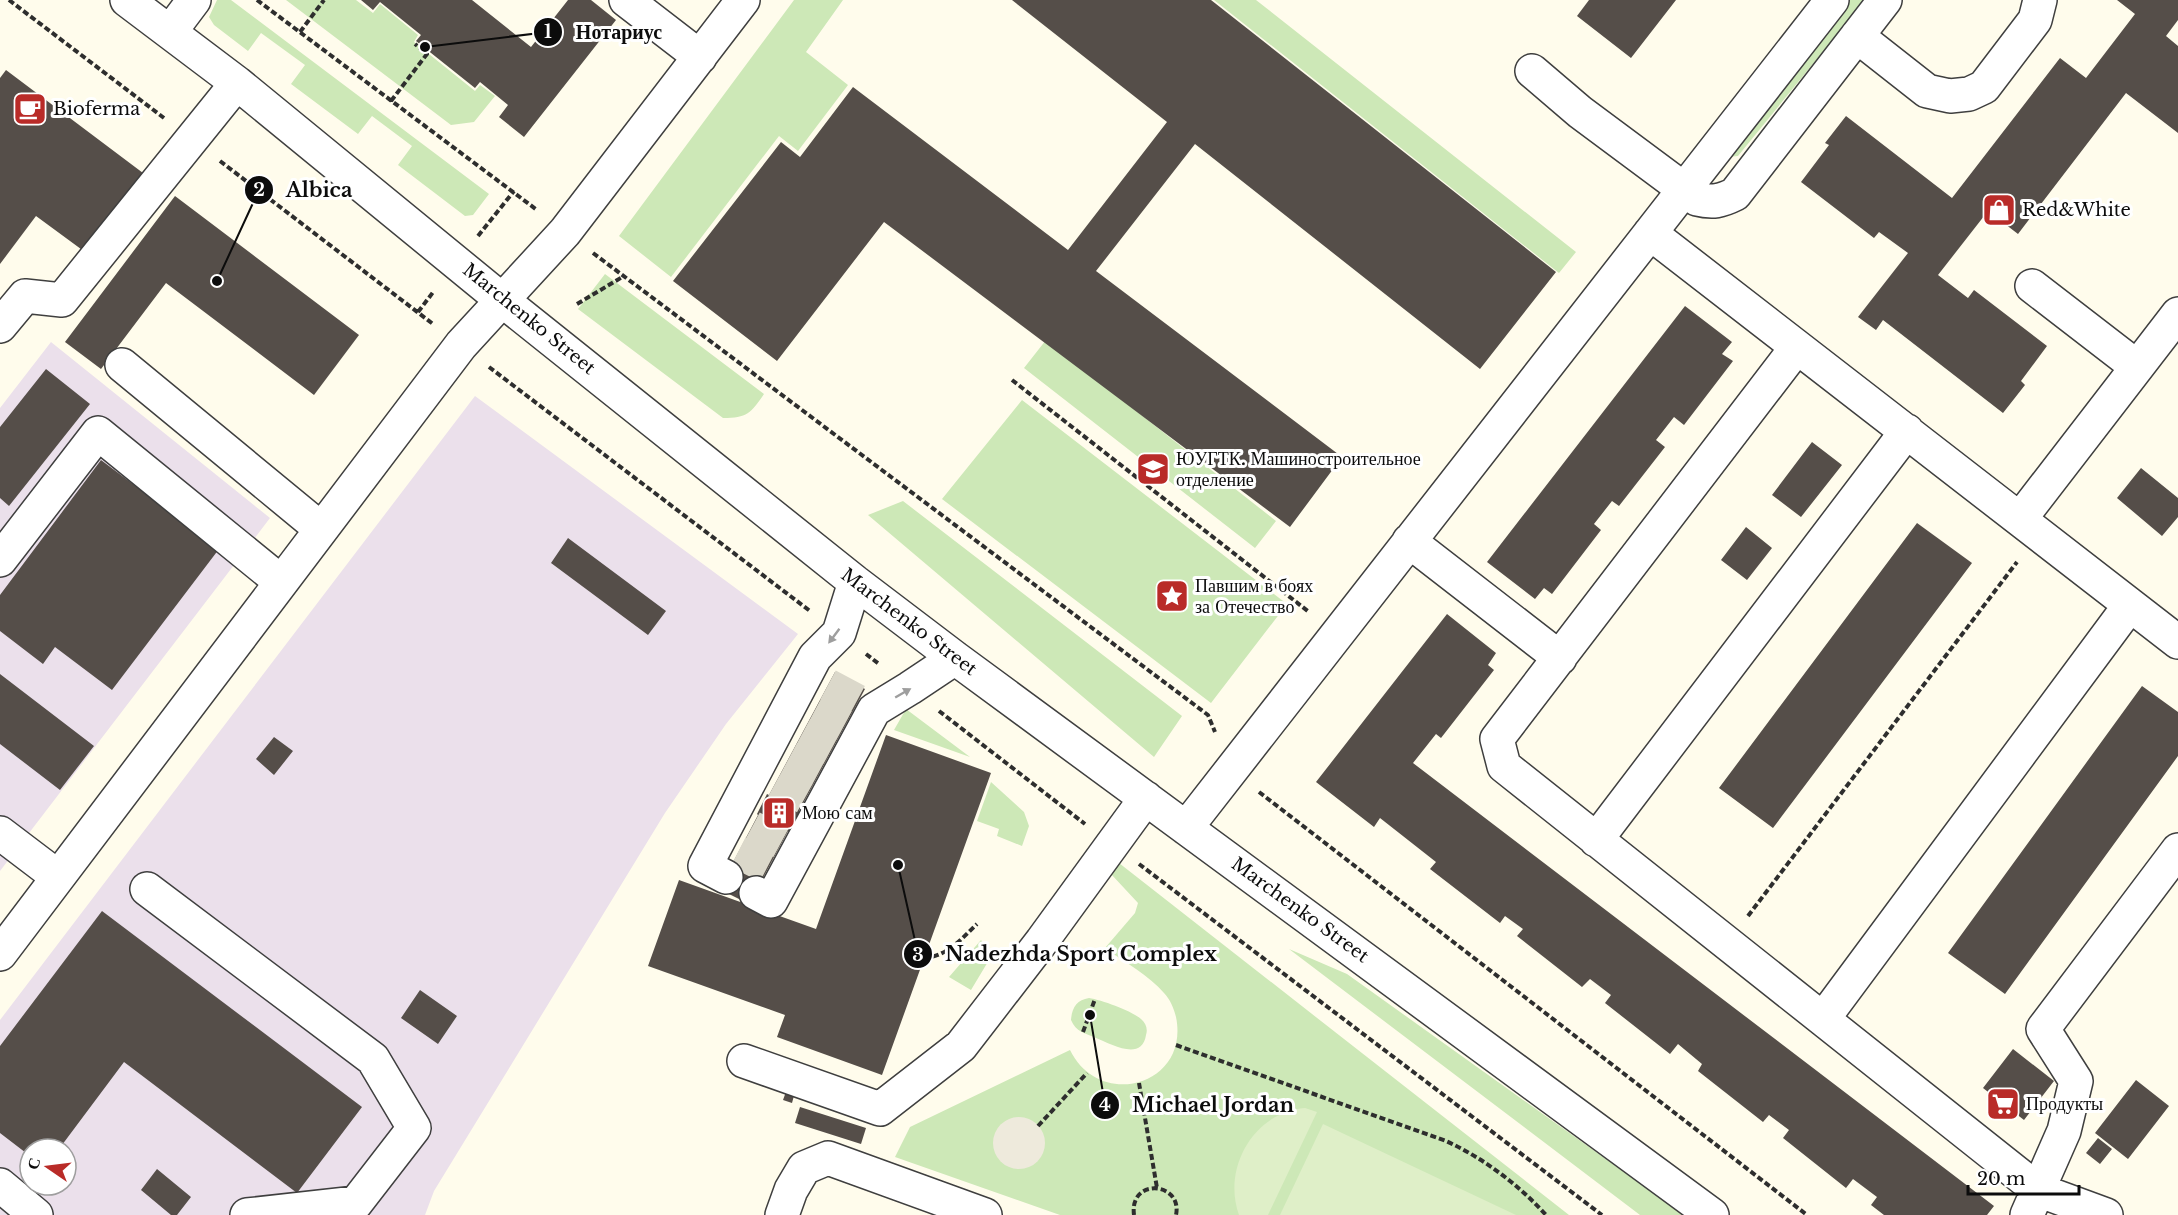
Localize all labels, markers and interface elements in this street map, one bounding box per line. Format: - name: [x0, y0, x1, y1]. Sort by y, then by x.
- callout: Нотариус: [533, 13, 674, 51]
- text: Нотариус: [576, 20, 662, 44]
- text: 1: [544, 21, 552, 43]
- cafe icon: Bioferma: [12, 91, 48, 127]
- place label: Bioferma: [53, 98, 140, 120]
- callout: Albica: [244, 171, 365, 209]
- text: Albica: [285, 178, 353, 202]
- text: 2: [253, 179, 265, 201]
- shop icon: Red&White: [1981, 192, 2017, 228]
- place label: Red&White: [2022, 199, 2131, 221]
- street label: Marchenko Street: [458, 259, 600, 379]
- place label: ЮУГТК. Машиностроительное отделение: [1176, 448, 1421, 491]
- school or university icon: ЮУГТК. Машиностроительное отделение: [1135, 451, 1171, 487]
- street label: Marchenko Street: [837, 564, 981, 680]
- place label: Павшим в боях за Отечество: [1195, 575, 1313, 618]
- place icon: Павшим в боях за Отечество: [1154, 578, 1190, 614]
- one-way arrow: [828, 628, 841, 644]
- one-way arrow: [895, 687, 911, 698]
- building icon: Мою сам: [761, 795, 797, 831]
- place label: Мою сам: [802, 802, 873, 824]
- street label: Marchenko Street: [1227, 853, 1373, 967]
- callout: Nadezhda Sport Complex: [903, 935, 1229, 973]
- text: Nadezhda Sport Complex: [945, 942, 1217, 966]
- text: 3: [912, 944, 924, 966]
- callout: Michael Jordan: [1090, 1086, 1306, 1124]
- supermarket icon: Продукты: [1985, 1086, 2021, 1122]
- text: Michael Jordan: [1132, 1093, 1294, 1117]
- place label: Продукты: [2026, 1093, 2103, 1115]
- text: 4: [1099, 1094, 1111, 1116]
- north arrow: [18, 1137, 78, 1197]
- text: С: [22, 1155, 45, 1171]
- scale bar: [1968, 1158, 2079, 1196]
- text: 20 m: [1977, 1168, 2025, 1190]

